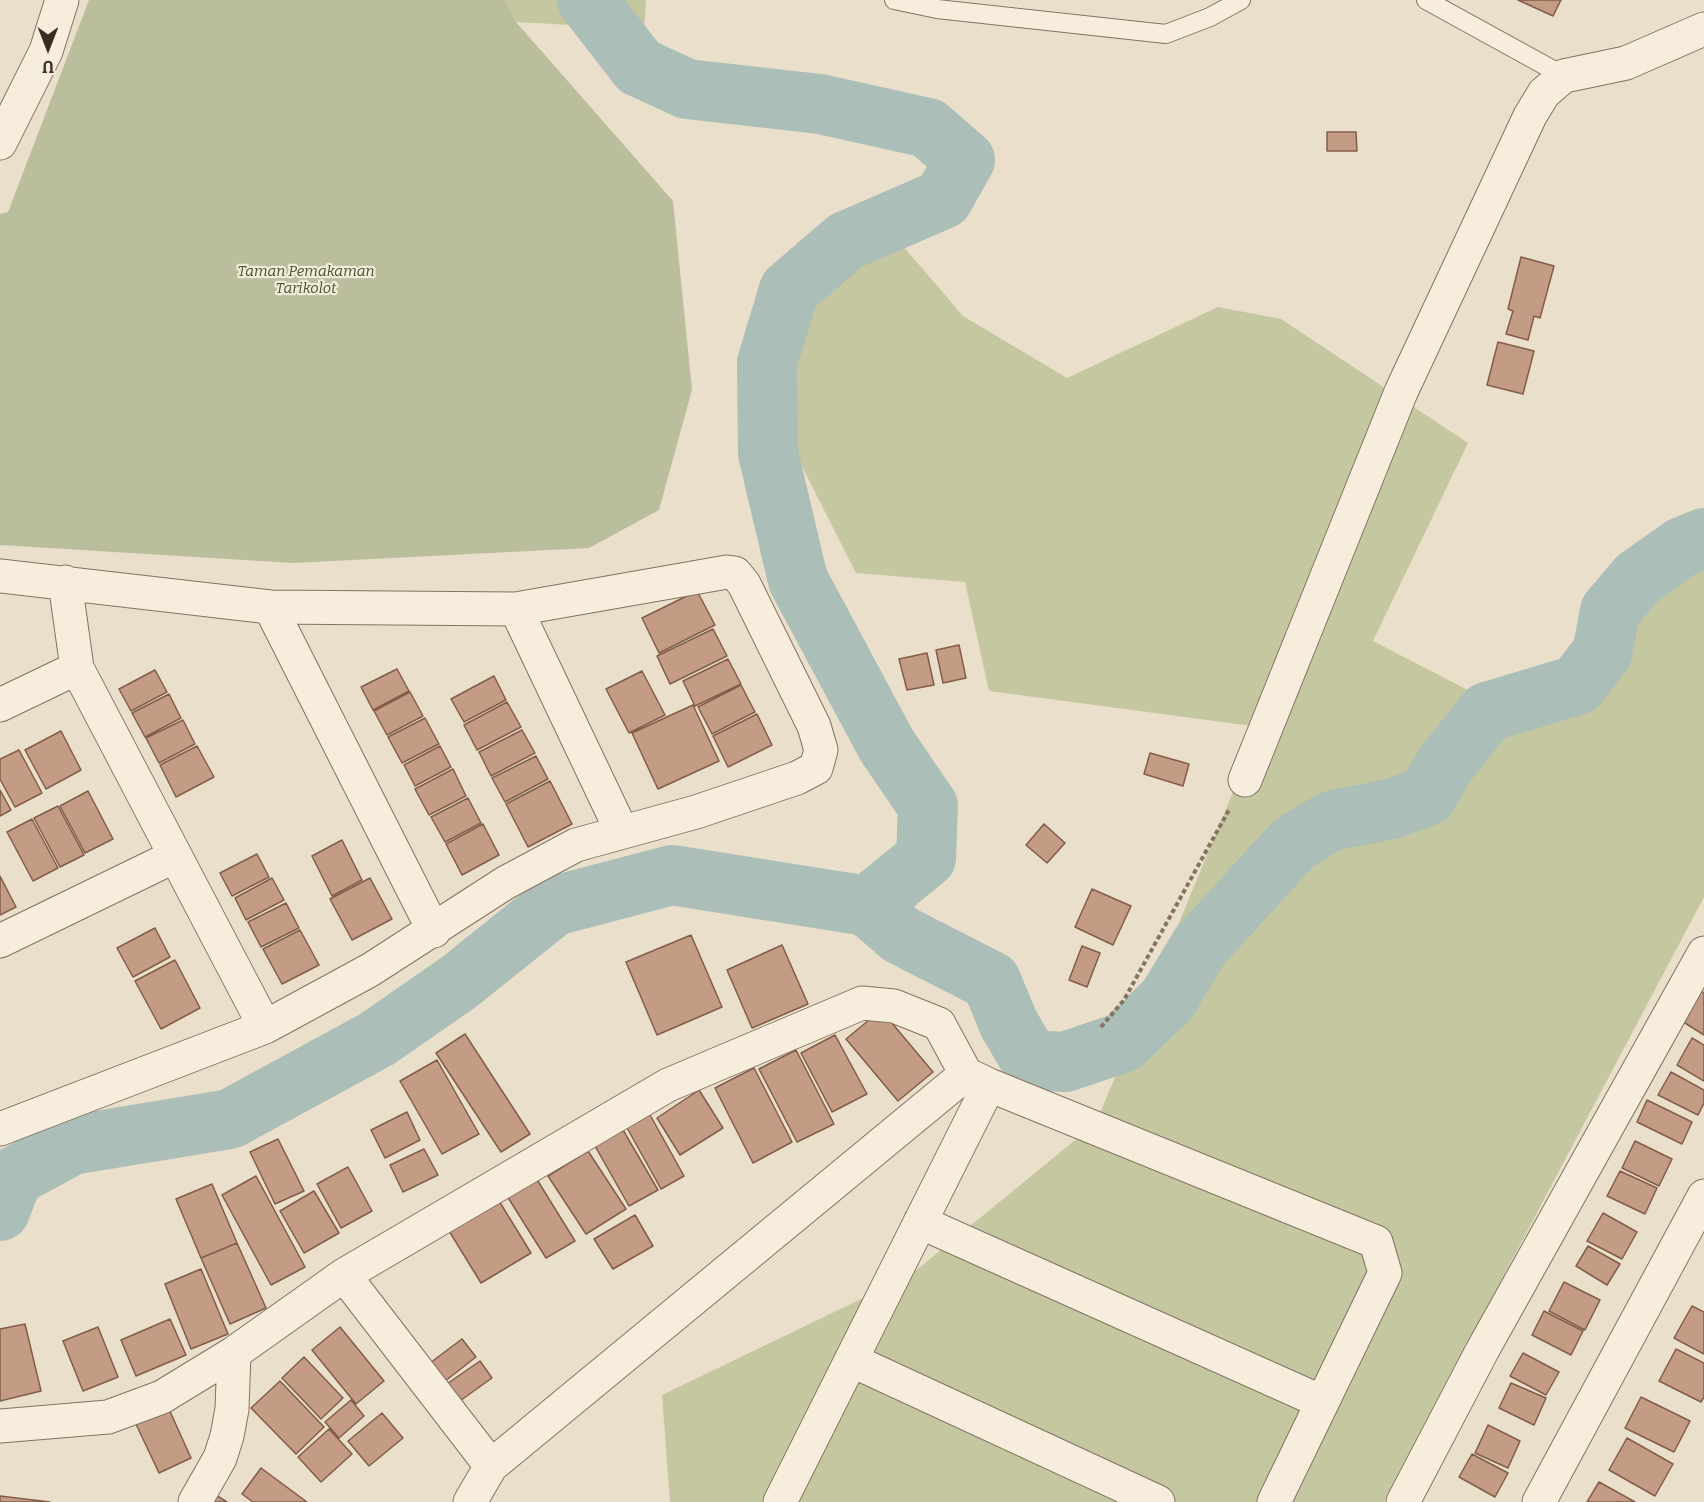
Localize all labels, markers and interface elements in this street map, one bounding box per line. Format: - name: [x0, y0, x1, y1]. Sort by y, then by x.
- north arrow: [18, 18, 78, 78]
- text: U: [42, 57, 54, 76]
- park label: Taman Pemakaman Tarikolot: [237, 263, 375, 298]

